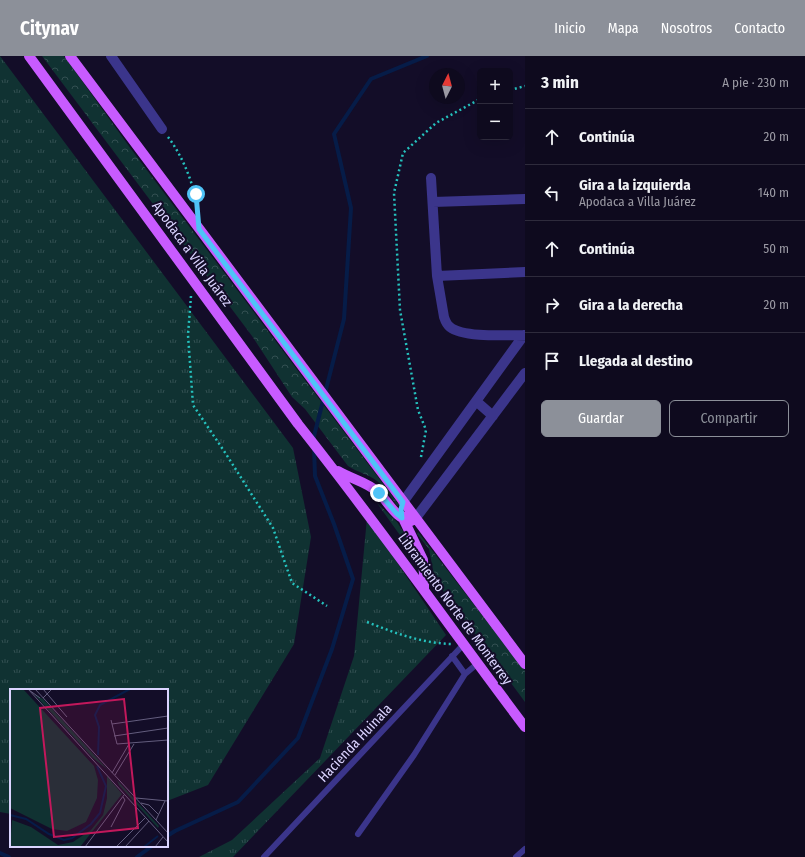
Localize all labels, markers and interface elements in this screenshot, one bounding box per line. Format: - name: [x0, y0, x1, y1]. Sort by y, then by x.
- text: Citynav: [20, 17, 79, 40]
- text: Inicio: [554, 20, 586, 37]
- text: Mapa: [608, 20, 639, 37]
- text: Nosotros: [661, 20, 712, 37]
- text: Contacto: [734, 20, 785, 37]
- north arrow: [429, 68, 465, 104]
- map controls: [477, 68, 513, 140]
- button: +: [477, 68, 513, 104]
- text: 3 min: [541, 72, 579, 93]
- text: A pie · 230 m: [722, 75, 789, 90]
- button: −: [477, 104, 513, 140]
- icon: ahead: [541, 126, 563, 148]
- text: Continúa: [579, 128, 635, 146]
- text: 20 m: [763, 129, 789, 144]
- text: Gira a la izquierda: [579, 176, 691, 194]
- icon: left: [541, 182, 563, 204]
- route start: [187, 185, 205, 203]
- text: 140 m: [758, 185, 789, 200]
- text: Apodaca a Villa Juárez: [579, 194, 696, 209]
- street label: Apodaca a Villa Juárez: [148, 198, 236, 310]
- icon: ahead: [541, 238, 563, 260]
- text: Continúa: [579, 240, 635, 258]
- text: 50 m: [763, 241, 789, 256]
- icon: right: [541, 294, 563, 316]
- text: Gira a la derecha: [579, 296, 683, 314]
- text: 20 m: [763, 297, 789, 312]
- icon: arrive: [541, 350, 563, 372]
- text: Llegada al destino: [579, 352, 693, 370]
- button: Guardar: [541, 400, 661, 437]
- button: Compartir: [669, 400, 789, 437]
- route end: [370, 484, 388, 502]
- street label: Libramiento Norte de Monterrey: [394, 530, 516, 689]
- inset map: [10, 689, 168, 847]
- street label: Hacienda Huinala: [314, 700, 396, 786]

